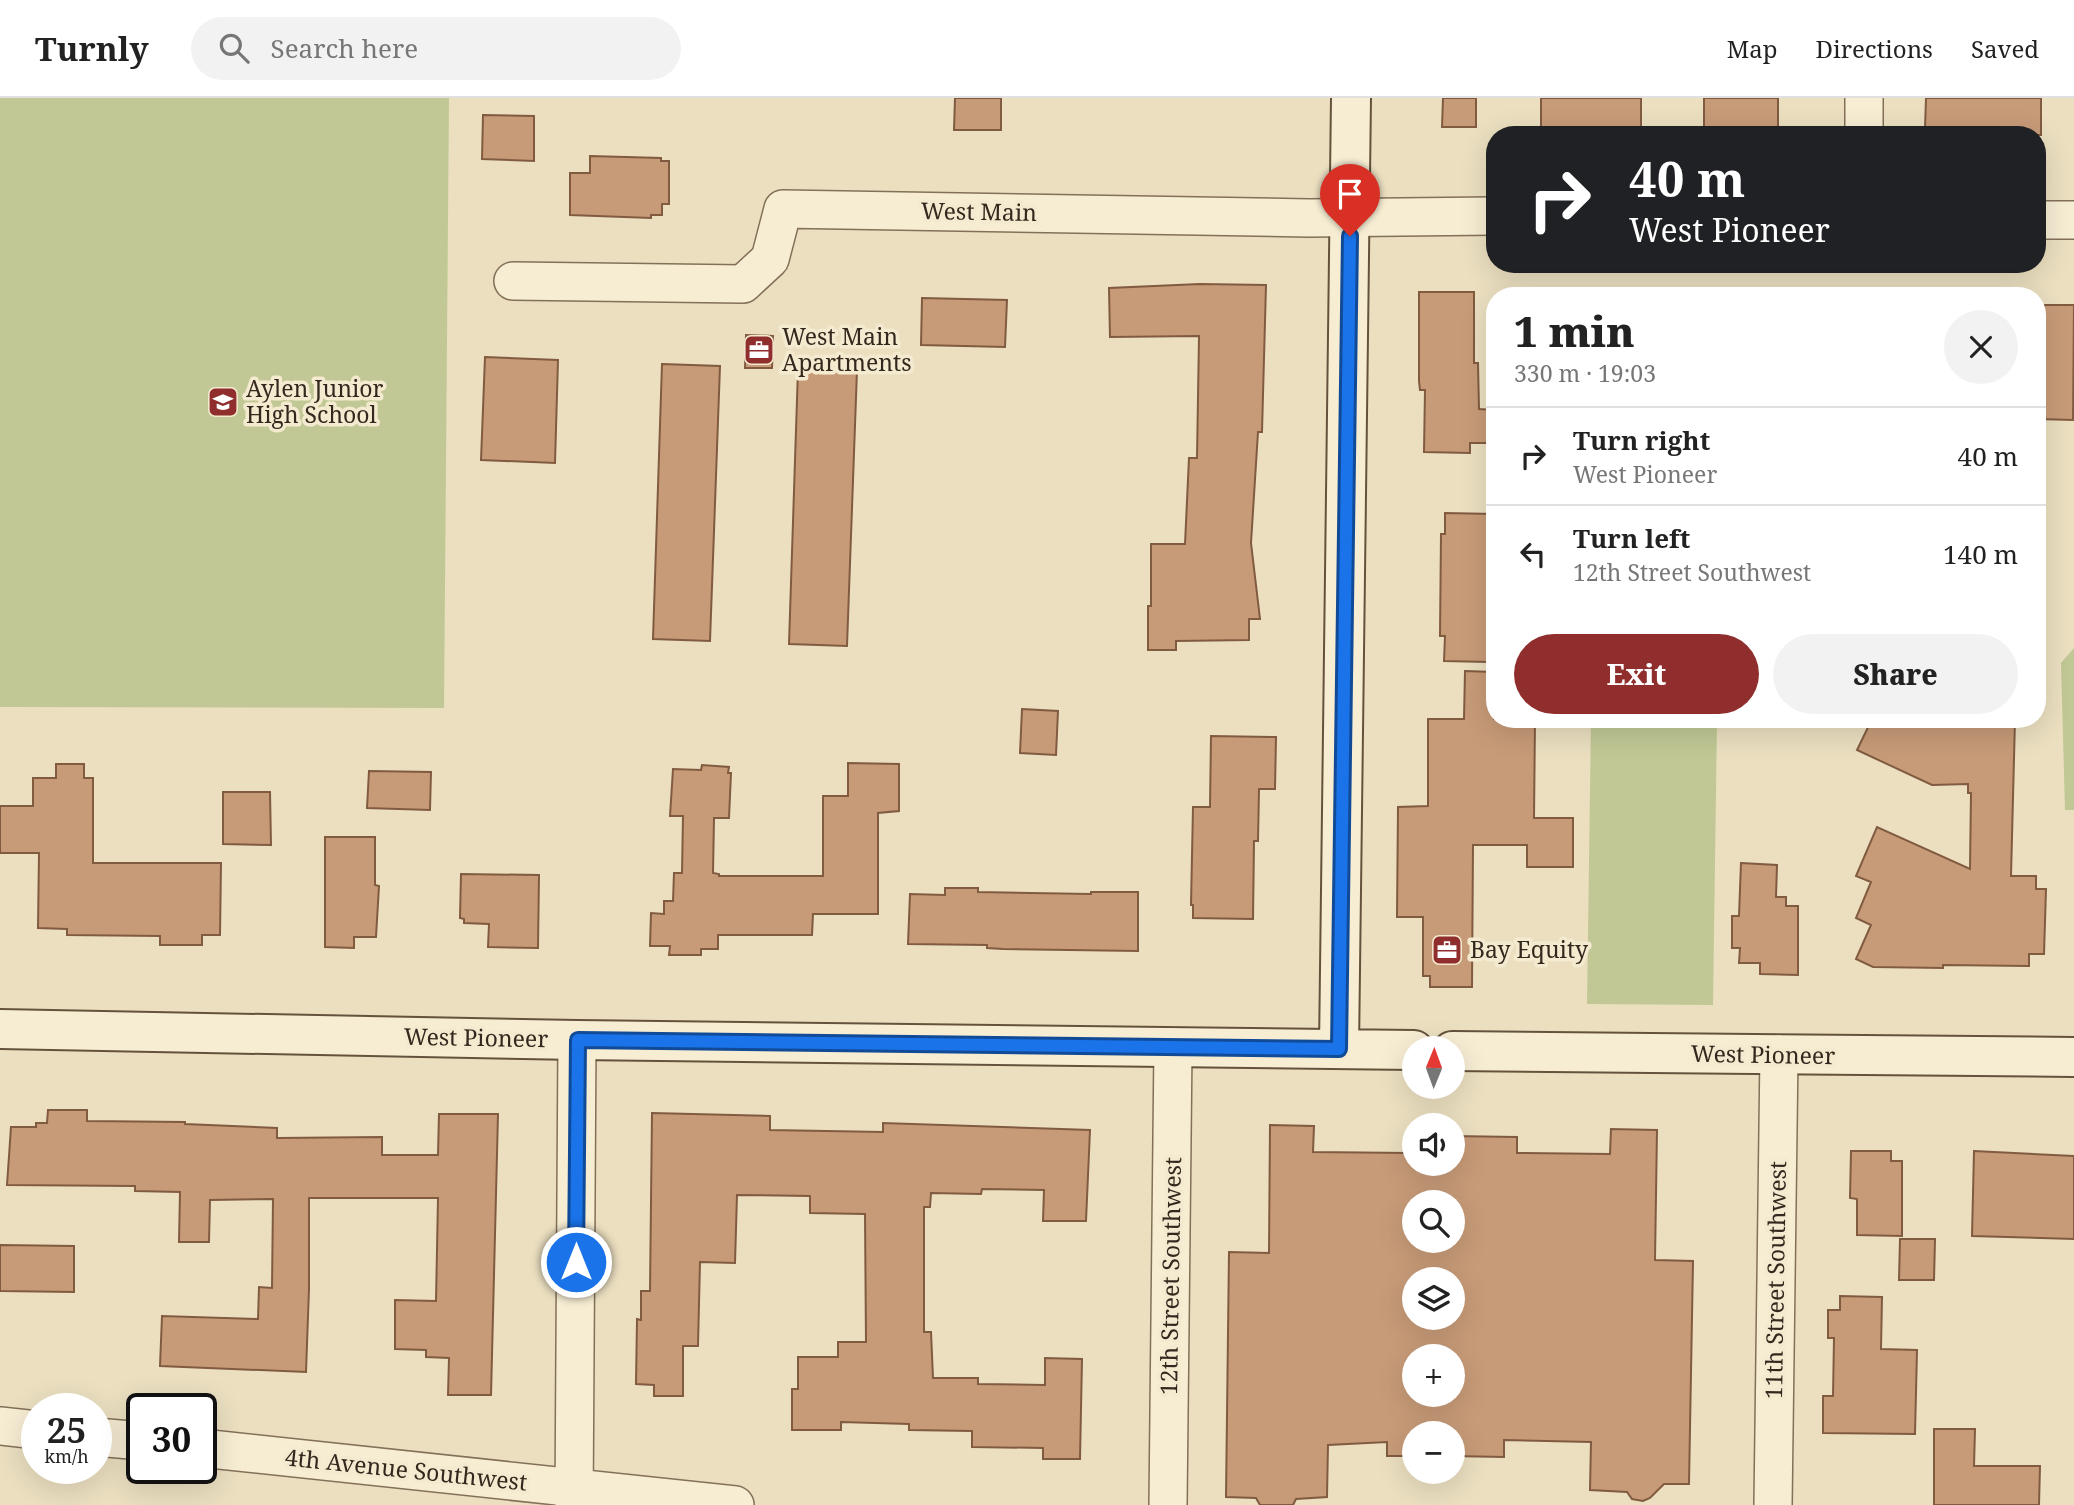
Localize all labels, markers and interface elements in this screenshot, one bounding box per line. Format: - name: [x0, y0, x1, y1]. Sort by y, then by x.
- search box: [191, 17, 681, 80]
- text: Turnly: [35, 26, 149, 71]
- icon: search: [215, 29, 253, 67]
- text: Search here: [271, 30, 418, 66]
- text: Map: [1727, 32, 1778, 65]
- text: Directions: [1816, 32, 1933, 65]
- text: Saved: [1971, 32, 2039, 65]
- text: 40 m: [1629, 145, 1745, 211]
- icon: right: [1514, 154, 1605, 245]
- pin: [1320, 164, 1380, 236]
- icon: arrive: [1331, 175, 1369, 213]
- street label: West Main: [921, 194, 1038, 228]
- text: West Pioneer: [1629, 208, 1830, 251]
- text: 1 min: [1514, 302, 1635, 359]
- button: close: [1944, 310, 2018, 384]
- place label: West Main Apartments: [782, 320, 912, 378]
- office icon: West Main Apartments: [742, 333, 776, 367]
- text: 330 m · 19:03: [1514, 357, 1656, 389]
- place label: Aylen Junior High School: [246, 372, 384, 430]
- school or university icon: Aylen Junior High School: [206, 385, 240, 419]
- text: Turn right: [1573, 422, 1710, 458]
- icon: right: [1514, 437, 1552, 475]
- text: 40 m: [1958, 438, 2018, 474]
- text: West Pioneer: [1573, 458, 1717, 490]
- text: Turn left: [1573, 520, 1690, 556]
- icon: left: [1514, 535, 1552, 573]
- text: 140 m: [1943, 536, 2018, 572]
- text: 12th Street Southwest: [1573, 556, 1811, 588]
- button: Exit: [1514, 634, 1759, 714]
- button: Share: [1773, 634, 2018, 714]
- office icon: Bay Equity: [1430, 933, 1464, 967]
- place label: Bay Equity: [1470, 933, 1588, 965]
- street label: West Pioneer: [404, 1020, 549, 1054]
- north arrow: [1402, 1036, 1465, 1099]
- map controls: [1402, 1036, 1465, 1484]
- street label: West Pioneer: [1691, 1037, 1836, 1071]
- button: sound: [1402, 1113, 1465, 1176]
- street label: 12th Street Southwest: [1152, 1157, 1188, 1395]
- street label: 11th Street Southwest: [1757, 1161, 1793, 1399]
- button: search: [1402, 1190, 1465, 1253]
- position arrow: [539, 1225, 613, 1299]
- button: layers: [1402, 1267, 1465, 1330]
- button: +: [1402, 1344, 1465, 1407]
- speed limit sign: 30: [126, 1393, 217, 1484]
- text: 25: [47, 1406, 86, 1453]
- button: −: [1402, 1421, 1465, 1484]
- street label: 4th Avenue Southwest: [283, 1440, 529, 1498]
- text: km/h: [44, 1444, 89, 1468]

